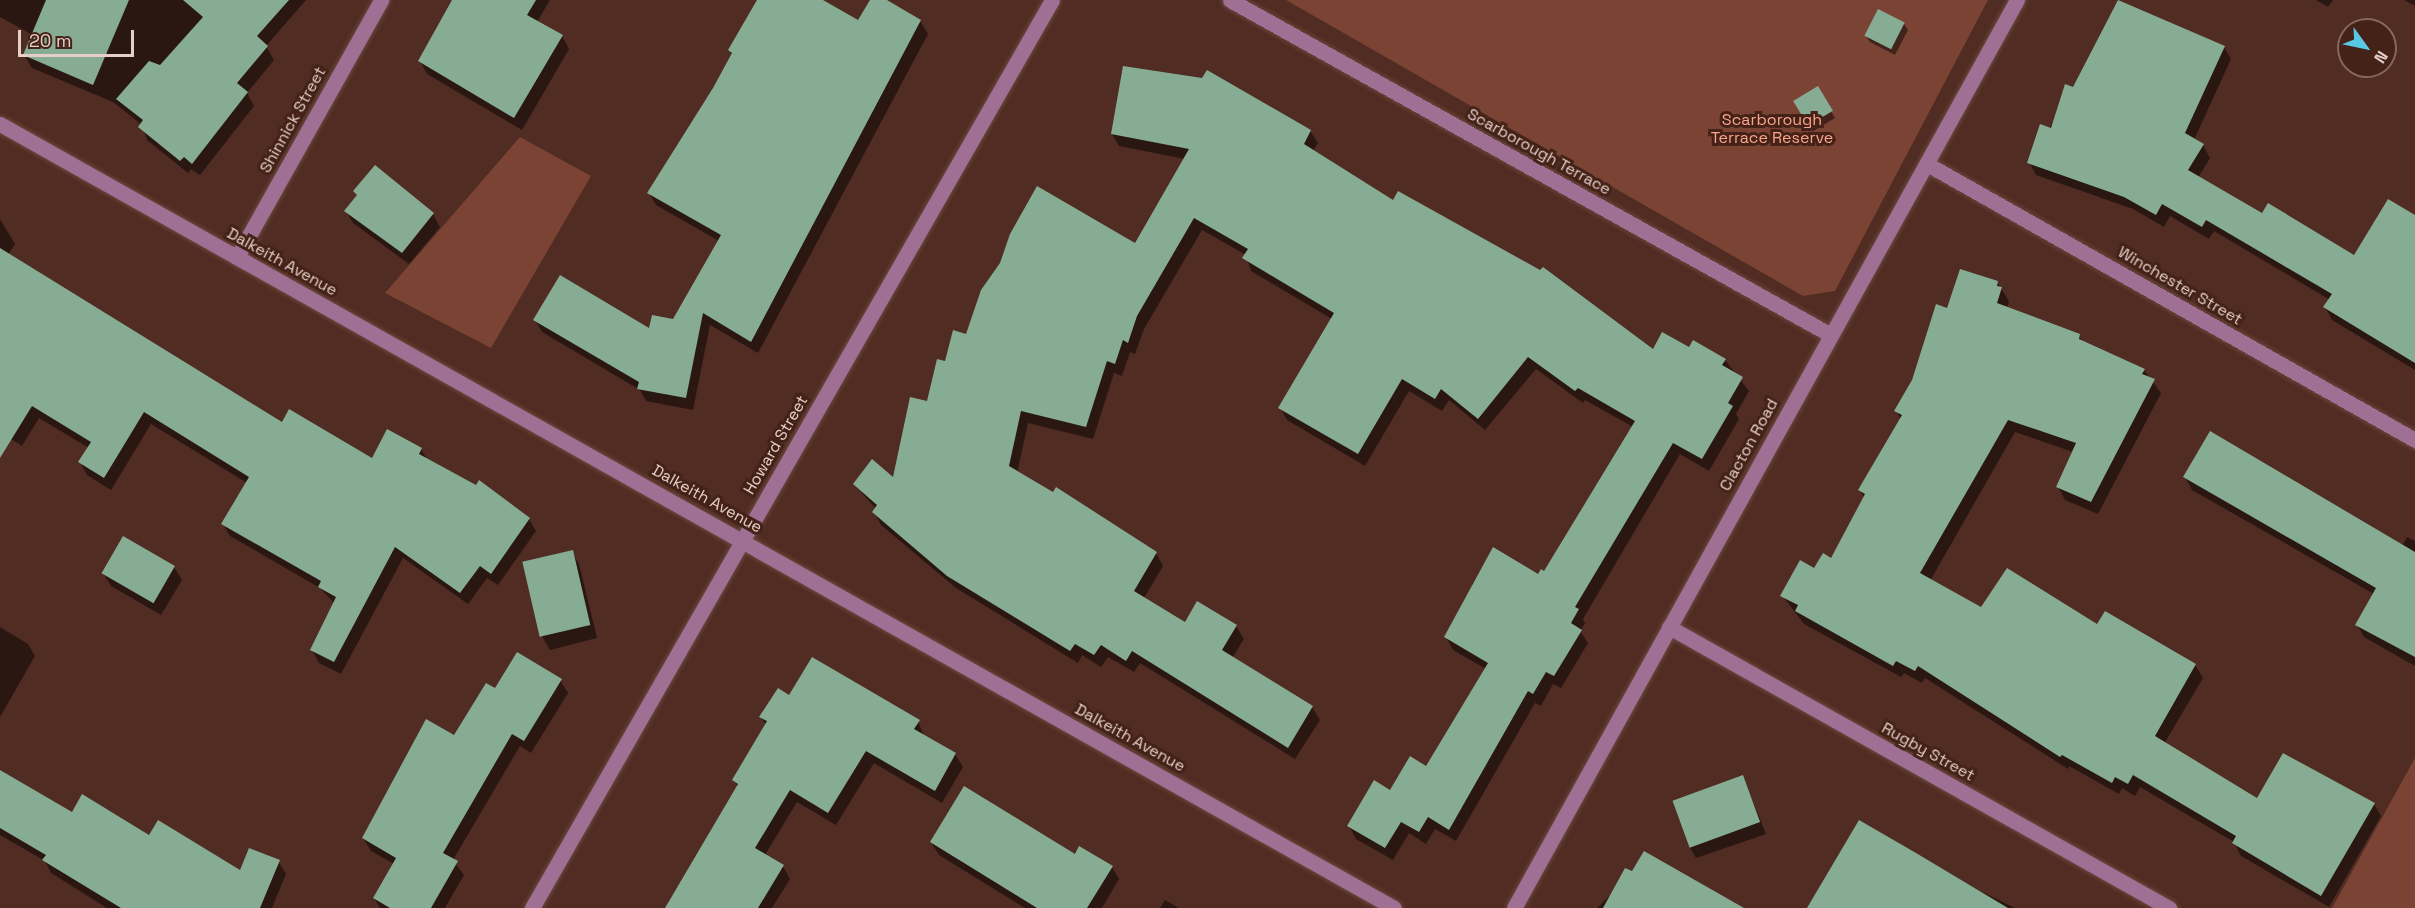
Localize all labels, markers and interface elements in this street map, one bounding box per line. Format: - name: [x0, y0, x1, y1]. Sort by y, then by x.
- scale bar: [21, 18, 136, 56]
- north arrow: [2337, 18, 2397, 78]
- text: 20 m: [29, 29, 72, 52]
- text: N: [2369, 47, 2393, 67]
- street label: Shinnick Street: [256, 64, 330, 176]
- street label: Scarborough Terrace: [1464, 104, 1614, 200]
- park label: Scarborough Terrace Reserve: [1711, 110, 1833, 148]
- street label: Dalkeith Avenue: [224, 224, 340, 300]
- street label: Winchester Street: [2114, 243, 2246, 329]
- street label: Howard Street: [740, 392, 812, 498]
- street label: Clacton Road: [1716, 395, 1782, 495]
- street label: Dalkeith Avenue: [649, 461, 765, 537]
- street label: Dalkeith Avenue: [1072, 700, 1188, 776]
- street label: Rugby Street: [1878, 719, 1978, 785]

